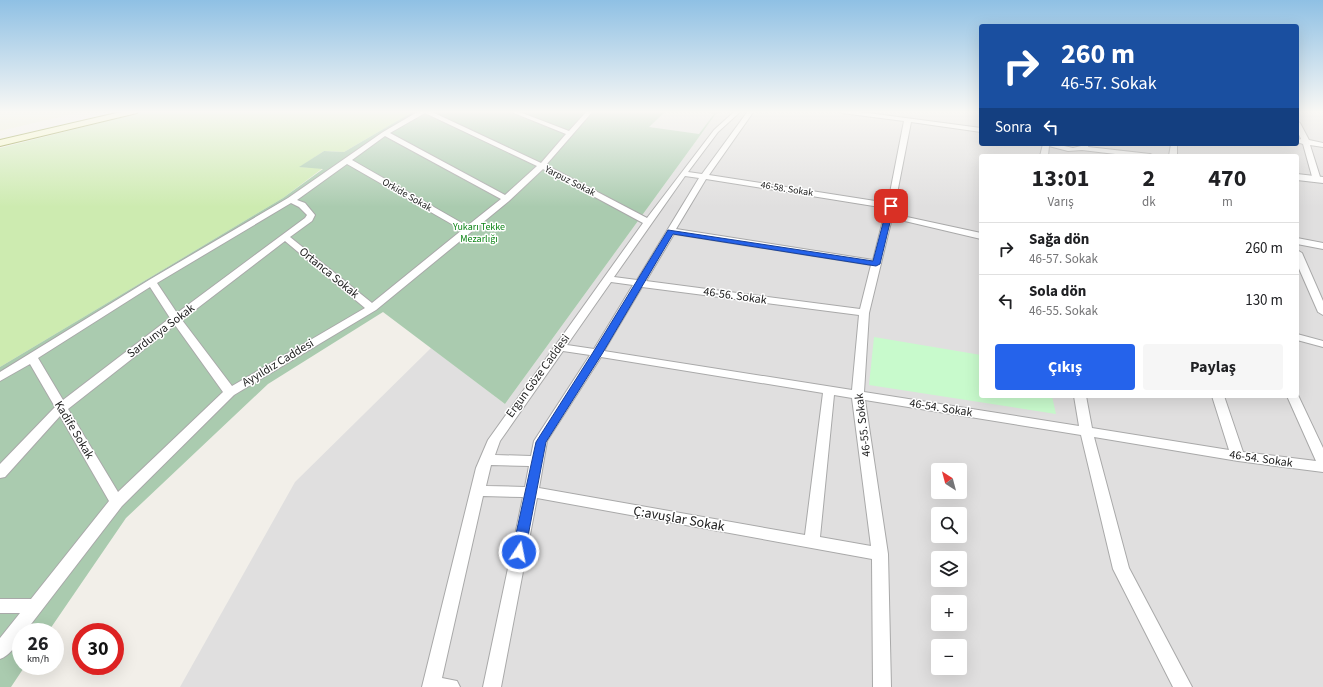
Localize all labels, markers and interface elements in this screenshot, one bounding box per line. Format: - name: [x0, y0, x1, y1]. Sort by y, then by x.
- text: 260 m: [1061, 34, 1135, 74]
- icon: right: [995, 40, 1047, 92]
- text: 46-57. Sokak: [1061, 71, 1157, 96]
- icon: left: [1040, 116, 1062, 138]
- text: Sonra: [995, 117, 1032, 138]
- text: 13:01: [1032, 161, 1089, 196]
- text: 2: [1143, 161, 1155, 196]
- text: 470: [1208, 161, 1246, 196]
- street label: Yarpuz Sokak: [541, 162, 598, 200]
- street label: Orkide Sokak: [379, 175, 435, 215]
- street label: 46-58. Sokak: [760, 178, 814, 200]
- pin: [874, 189, 908, 223]
- text: Varış: [1047, 193, 1074, 211]
- text: dk: [1142, 193, 1156, 211]
- text: m: [1222, 193, 1233, 211]
- icon: arrive: [880, 195, 902, 217]
- park label: Yukarı Tekke Mezarlığı: [452, 220, 505, 246]
- text: Sağa dön: [1029, 229, 1089, 250]
- icon: right: [995, 238, 1017, 260]
- text: 260 m: [1245, 238, 1283, 259]
- street label: Ortanca Sokak: [295, 243, 363, 303]
- text: 46-57. Sokak: [1029, 250, 1098, 268]
- text: Sola dön: [1029, 281, 1086, 302]
- street label: 46-56. Sokak: [702, 283, 768, 309]
- icon: left: [995, 290, 1017, 312]
- text: 130 m: [1245, 290, 1283, 311]
- street label: Sardunya Sokak: [124, 300, 198, 362]
- text: 46-55. Sokak: [1029, 302, 1098, 320]
- street label: Ergun Göze Caddesi: [502, 331, 574, 421]
- street label: Ayyıldız Caddesi: [239, 335, 317, 391]
- button: Çıkış: [995, 344, 1135, 390]
- button: Paylaş: [1143, 344, 1283, 390]
- street label: 46-55. Sokak: [851, 392, 875, 458]
- street label: 46-54. Sokak: [908, 395, 974, 421]
- street label: Kadife Sokak: [50, 398, 98, 462]
- street label: 46-54. Sokak: [1228, 446, 1294, 472]
- north arrow: [931, 463, 967, 499]
- map controls: [931, 463, 967, 675]
- street label: Ç:avuşlar Sokak: [632, 501, 726, 537]
- button: search: [931, 507, 967, 543]
- position arrow: [498, 531, 540, 573]
- button: layers: [931, 551, 967, 587]
- button: +: [931, 595, 967, 631]
- speed limit sign: 30: [72, 623, 124, 675]
- text: 26: [27, 630, 49, 658]
- button: −: [931, 639, 967, 675]
- text: km/h: [27, 652, 49, 666]

